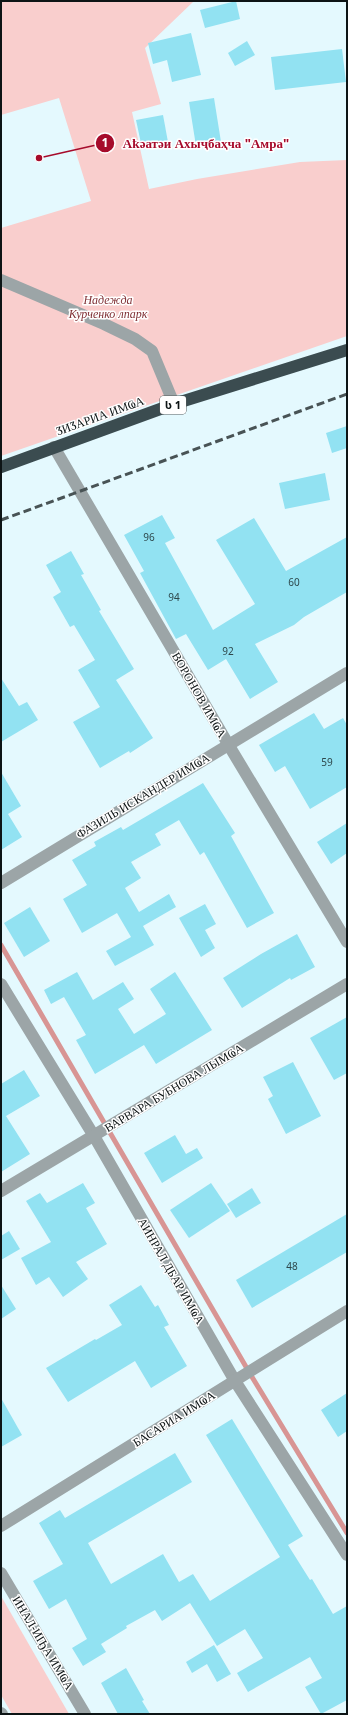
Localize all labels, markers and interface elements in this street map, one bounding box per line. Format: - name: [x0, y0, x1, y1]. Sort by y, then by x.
- callout: Аҟәатәи Ахыҷбаҳча "Амра": [95, 131, 297, 156]
- text: 1: [102, 134, 108, 151]
- text: Аҟәатәи Ахыҷбаҳча "Амра": [123, 134, 289, 152]
- park label: Надежда Курченко лпарк: [68, 291, 148, 322]
- street label: ӠИӠАРИА ИМҨА: [53, 392, 146, 439]
- road number: ს 1: [160, 396, 186, 414]
- house number: 96: [143, 530, 155, 544]
- house number: 60: [288, 575, 300, 589]
- house number: 94: [168, 590, 180, 604]
- house number: 92: [222, 644, 234, 658]
- street label: ВОРОНОВ ИМҨА: [168, 649, 231, 741]
- street label: ФАЗИЛЬ ИСКАНДЕР ИМҨА: [73, 749, 213, 842]
- house number: 59: [321, 755, 333, 769]
- street label: ВАРВАРА БУБНОВА ЛЫМҨА: [101, 1039, 247, 1136]
- street label: АИНРАЛ ДБАР ИМҨА: [134, 1214, 209, 1327]
- house number: 48: [286, 1259, 298, 1273]
- street label: БАСАРИА ИМҨА: [129, 1386, 218, 1451]
- street label: ИНАЛ-ИҦА ИМҨА: [9, 1593, 78, 1693]

